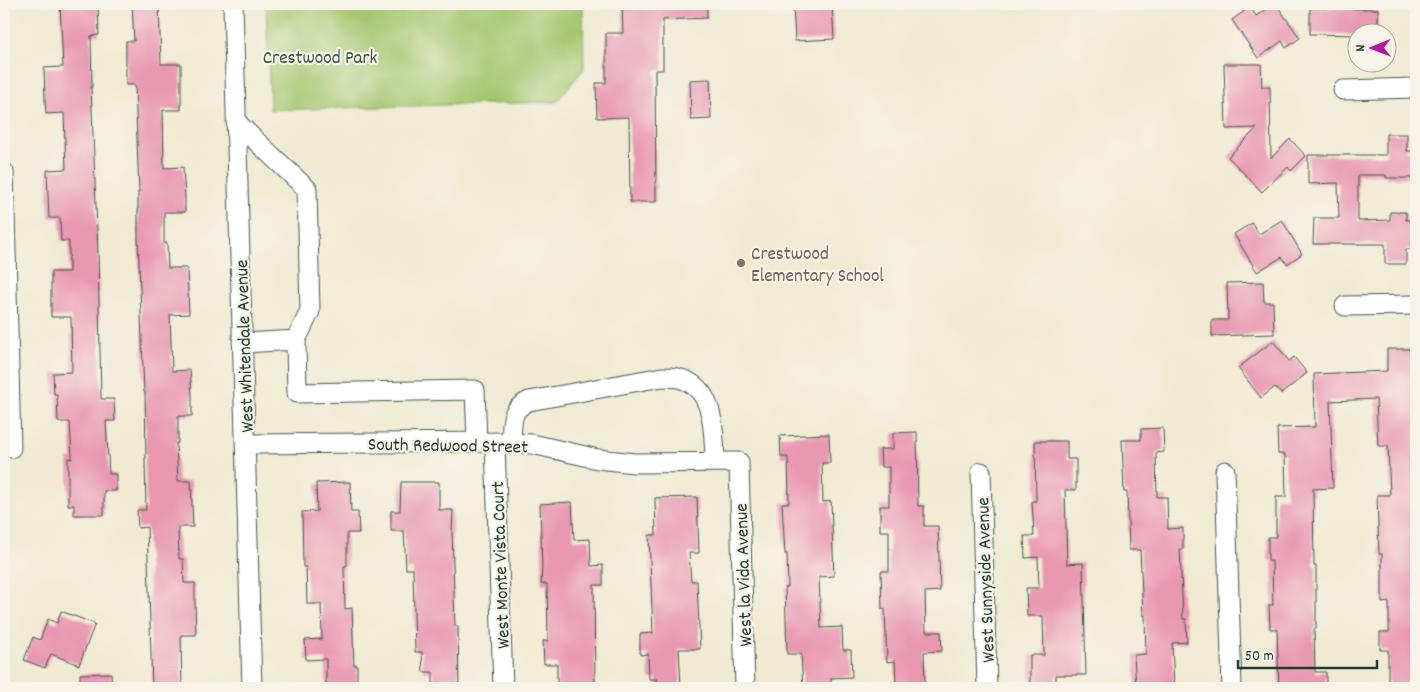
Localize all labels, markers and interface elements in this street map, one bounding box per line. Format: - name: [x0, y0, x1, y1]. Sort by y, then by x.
- north arrow: [1348, 22, 1398, 72]
- text: N: [1351, 44, 1371, 52]
- park label: Crestwood Park: [263, 46, 378, 73]
- place label: Crestwood Elementary School: [751, 242, 884, 291]
- marker: Crestwood Elementary School: [735, 257, 747, 269]
- street label: West Whitendale Avenue: [230, 259, 263, 433]
- street label: South Redwood Street: [368, 433, 528, 462]
- street label: West Monte Vista Court: [486, 481, 519, 649]
- street label: West Sunnyside Avenue: [971, 497, 1004, 663]
- street label: West la Vida Avenue: [730, 503, 761, 647]
- scale bar: [1238, 637, 1376, 669]
- text: 50 m: [1245, 646, 1274, 668]

